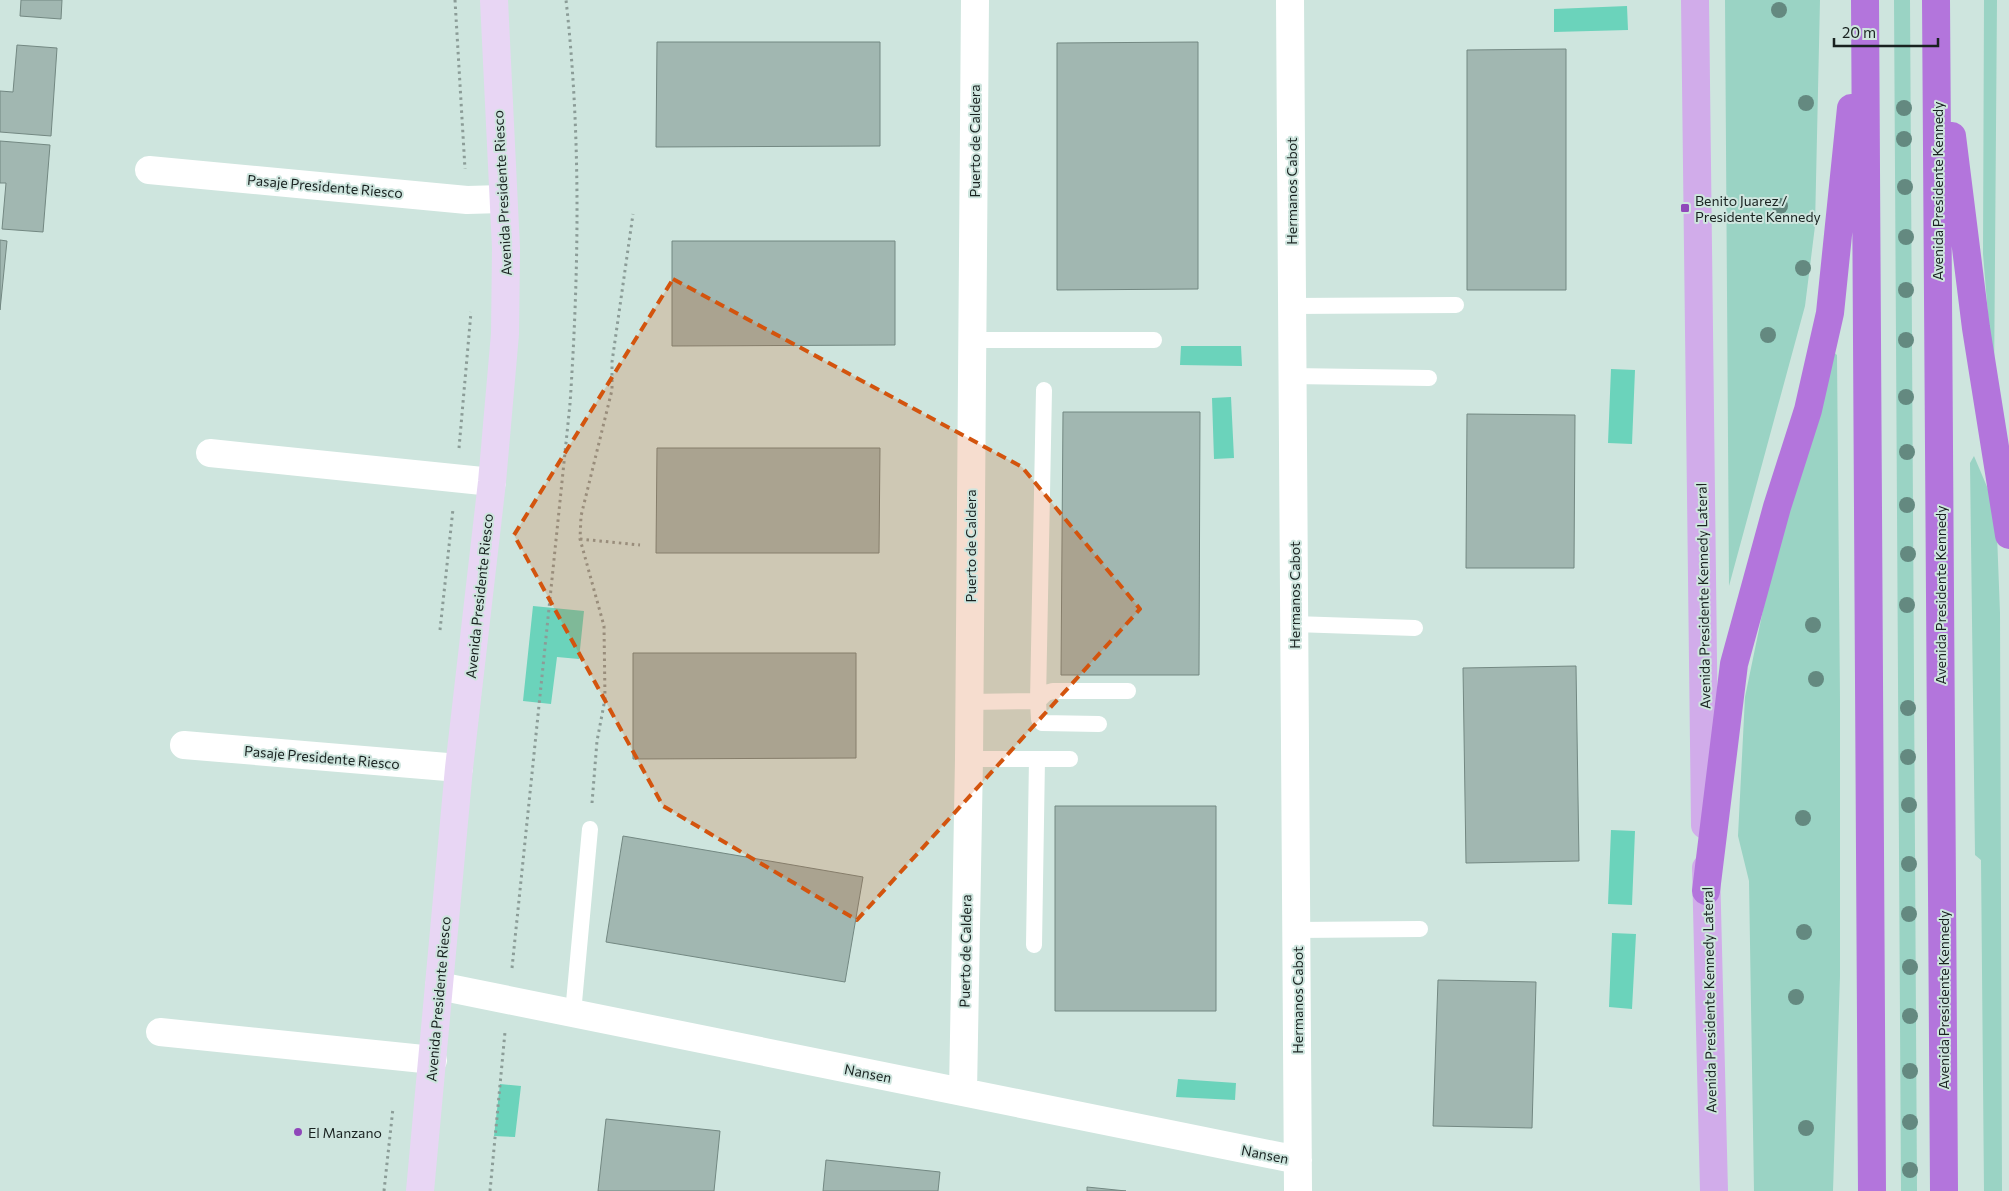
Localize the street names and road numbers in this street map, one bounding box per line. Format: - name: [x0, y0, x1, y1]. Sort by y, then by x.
- street label: Puerto de Caldera: [966, 84, 983, 198]
- street label: Avenida Presidente Kennedy: [1929, 102, 1946, 280]
- street label: Avenida Presidente Riesco: [489, 110, 515, 276]
- street label: Hermanos Cabot: [1283, 137, 1300, 245]
- street label: Pasaje Presidente Riesco: [246, 171, 404, 201]
- street label: Avenida Presidente Kennedy Lateral: [1693, 483, 1713, 709]
- street label: Puerto de Caldera: [962, 489, 979, 603]
- street label: Avenida Presidente Kennedy: [1932, 506, 1949, 684]
- street label: Avenida Presidente Riesco: [462, 513, 496, 679]
- street label: Hermanos Cabot: [1286, 541, 1303, 649]
- street label: Pasaje Presidente Riesco: [243, 742, 401, 772]
- street label: Avenida Presidente Kennedy Lateral: [1699, 887, 1719, 1113]
- street label: Puerto de Caldera: [956, 894, 974, 1008]
- street label: Avenida Presidente Kennedy: [1935, 911, 1952, 1089]
- street label: Avenida Presidente Riesco: [422, 916, 454, 1082]
- street label: Hermanos Cabot: [1289, 946, 1306, 1054]
- street label: Nansen: [843, 1060, 893, 1086]
- street label: Nansen: [1240, 1141, 1290, 1167]

